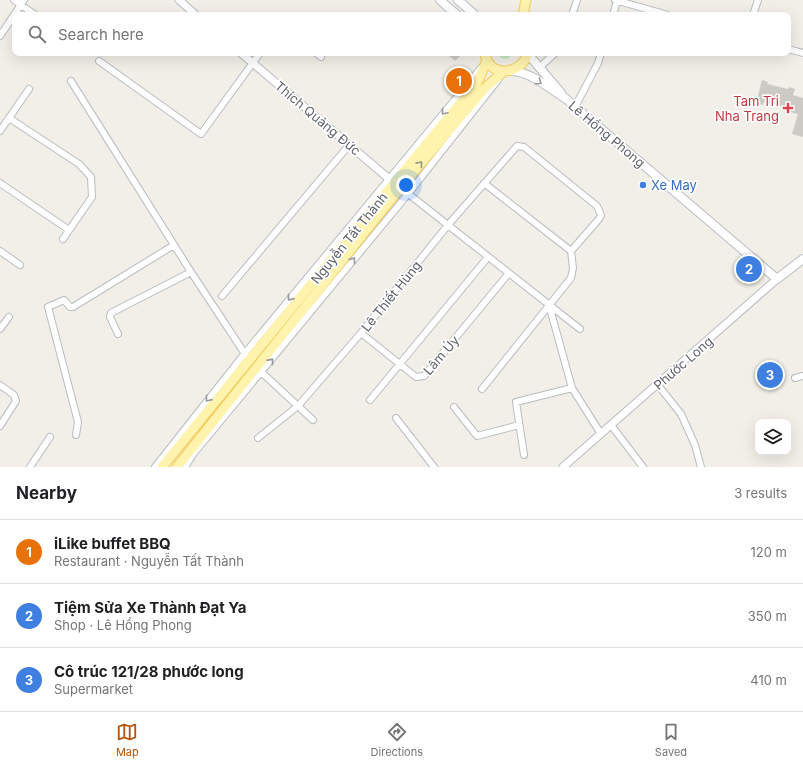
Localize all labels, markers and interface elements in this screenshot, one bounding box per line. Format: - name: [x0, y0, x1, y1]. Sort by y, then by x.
- search box: [12, 12, 791, 56]
- icon: search: [26, 23, 48, 45]
- text: Search here: [58, 25, 144, 44]
- pin: 1: [446, 66, 472, 96]
- street label: Thích Quảng Đức: [272, 77, 364, 159]
- one-way arrow: [535, 77, 542, 85]
- place label: Tam Tri Nha Trang: [715, 93, 779, 124]
- street label: Lê Hồng Phong: [566, 97, 648, 171]
- marker: Tam Tri Nha Trang: [782, 102, 794, 114]
- one-way arrow: [442, 107, 449, 115]
- one-way arrow: [416, 161, 423, 168]
- your location: [396, 175, 416, 195]
- place label: Xe May: [651, 177, 697, 193]
- marker: Xe May: [638, 180, 648, 190]
- street label: Nguyễn Tất Thành: [307, 188, 391, 287]
- pin: 2: [736, 254, 762, 284]
- one-way arrow: [349, 257, 356, 265]
- street label: Lê Thiết Hùng: [358, 257, 424, 335]
- one-way arrow: [288, 294, 295, 301]
- street label: Lâm Úy: [420, 332, 462, 378]
- street label: Phước Long: [650, 333, 716, 393]
- one-way arrow: [266, 358, 273, 365]
- pin: 3: [757, 360, 783, 390]
- one-way arrow: [206, 395, 213, 402]
- map controls: [755, 419, 791, 455]
- button: layers: [755, 419, 791, 455]
- text: Nearby: [16, 483, 77, 503]
- text: 3 results: [734, 485, 787, 501]
- text: iLike buffet BBQ: [54, 534, 171, 553]
- text: 1: [26, 544, 32, 560]
- text: 120 m: [751, 544, 787, 560]
- text: Restaurant · Nguyễn Tất Thành: [54, 553, 244, 569]
- text: Tiệm Sửa Xe Thành Đạt Ya: [54, 598, 246, 617]
- text: 2: [25, 608, 33, 624]
- text: 350 m: [748, 608, 787, 624]
- text: Shop · Lê Hồng Phong: [54, 617, 192, 633]
- text: Cô trúc 121/28 phước long: [54, 662, 244, 681]
- text: 3: [25, 672, 33, 688]
- text: 410 m: [750, 672, 787, 688]
- text: Supermarket: [54, 681, 133, 697]
- tab: Map: [116, 721, 139, 759]
- tab: Directions: [371, 721, 423, 759]
- tab: Saved: [655, 721, 687, 759]

